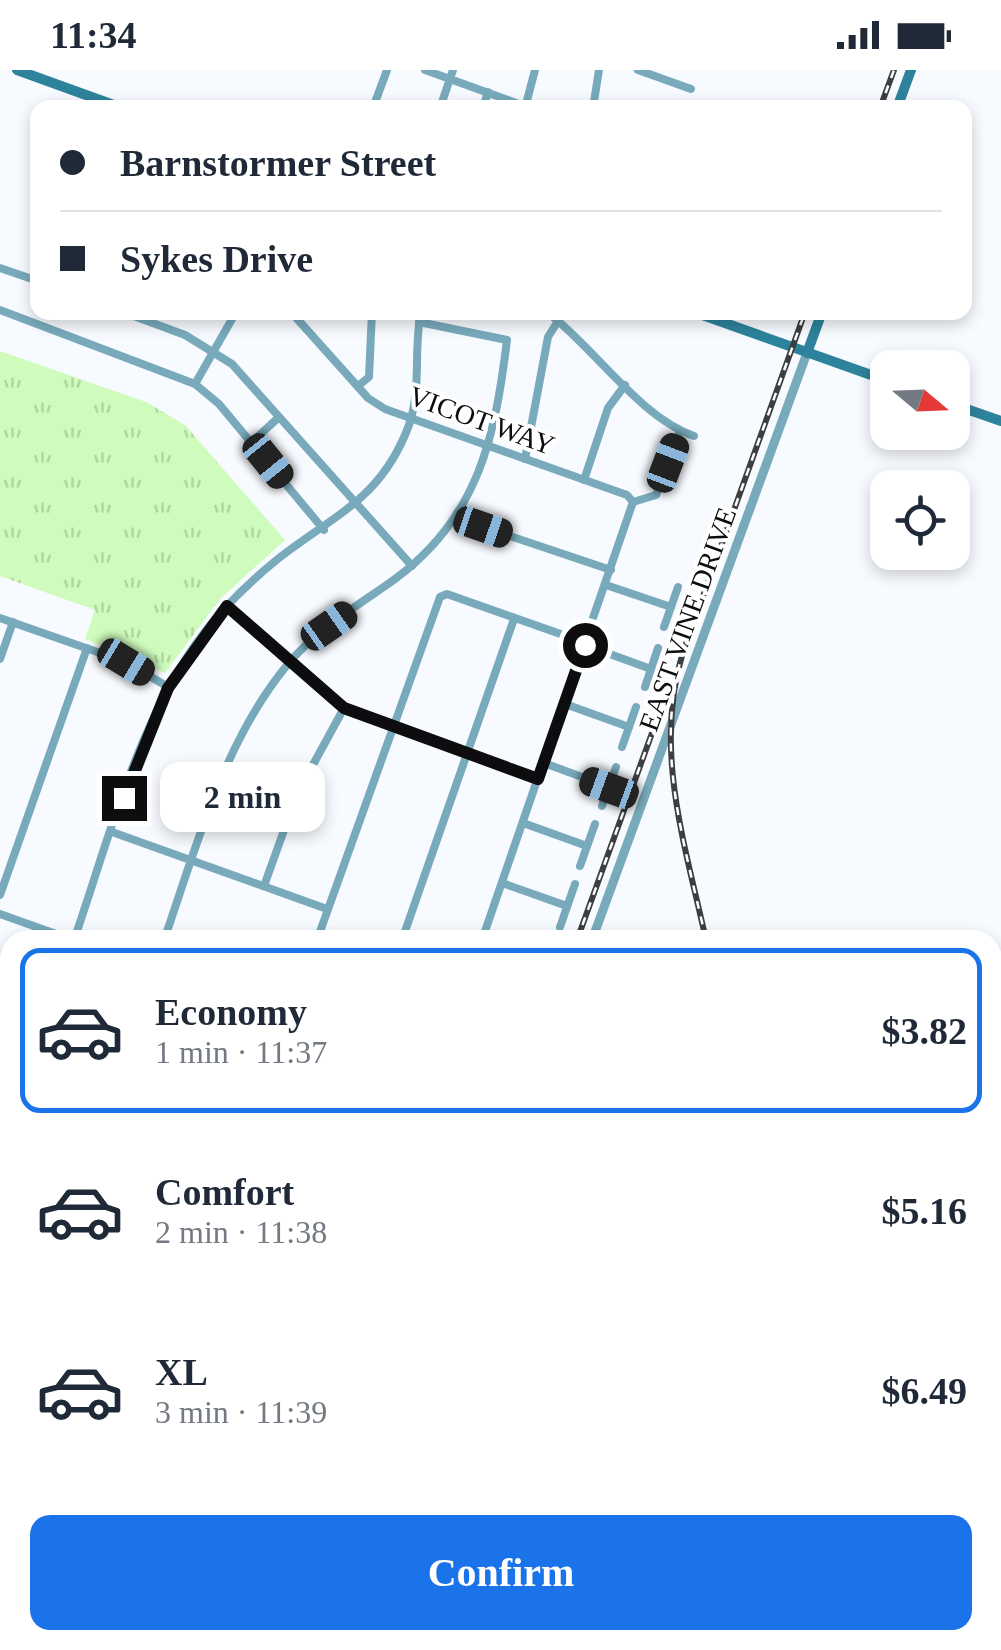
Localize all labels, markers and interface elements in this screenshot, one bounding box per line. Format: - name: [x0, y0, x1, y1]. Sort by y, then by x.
- text: 11:34: [50, 14, 137, 56]
- text: Barnstormer Street: [120, 142, 436, 184]
- text: Sykes Drive: [120, 238, 313, 280]
- north arrow: [870, 350, 970, 450]
- map controls: [870, 350, 970, 570]
- street label: VICOT WAY: [405, 380, 559, 461]
- car: [237, 428, 299, 494]
- car: [643, 430, 693, 496]
- button: locate: [870, 470, 970, 570]
- car: [450, 503, 516, 551]
- street label: EAST VINE DRIVE: [633, 503, 742, 735]
- car: [296, 597, 362, 655]
- route start: [563, 623, 608, 668]
- car: [93, 634, 159, 690]
- callout: 2 min: [159, 763, 324, 833]
- car: [576, 764, 642, 812]
- route end: [102, 776, 147, 821]
- text: 2 min: [204, 779, 281, 815]
- icon: car: [35, 986, 125, 1076]
- text: Economy: [155, 991, 307, 1033]
- text: $3.82: [882, 1010, 967, 1052]
- text: 1 min · 11:37: [155, 1034, 327, 1070]
- icon: car: [35, 1166, 125, 1256]
- text: Comfort: [155, 1171, 294, 1213]
- text: $5.16: [882, 1190, 967, 1232]
- text: 2 min · 11:38: [155, 1214, 327, 1250]
- icon: car: [35, 1346, 125, 1436]
- text: XL: [155, 1351, 208, 1393]
- text: $6.49: [882, 1370, 967, 1412]
- text: 3 min · 11:39: [155, 1394, 327, 1430]
- button: Confirm: [30, 1515, 972, 1630]

